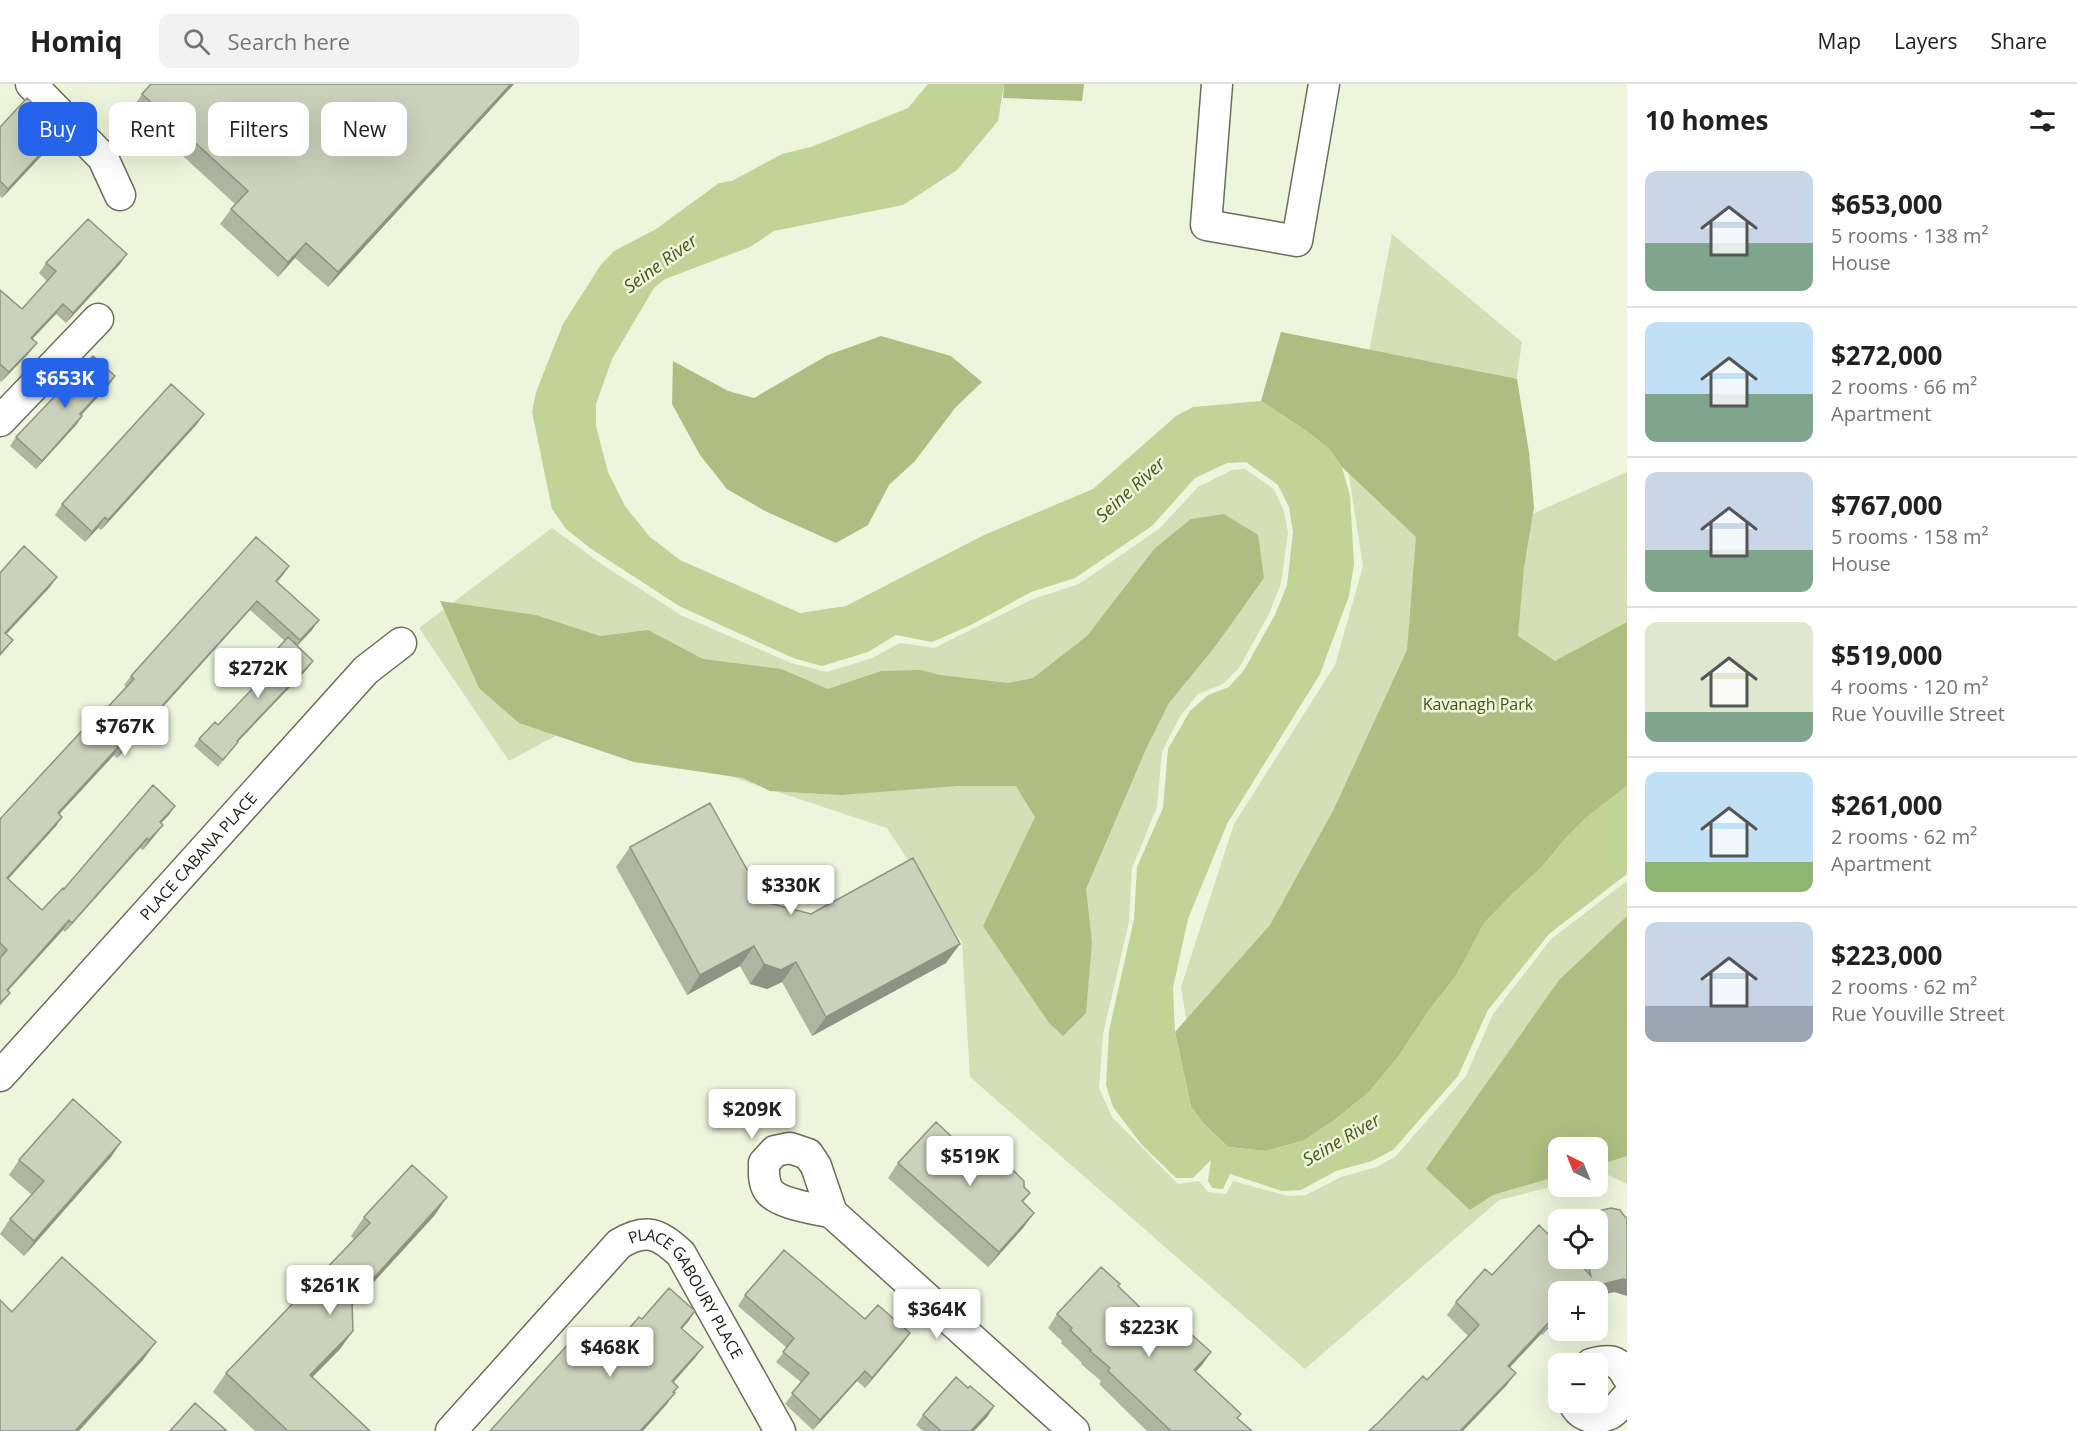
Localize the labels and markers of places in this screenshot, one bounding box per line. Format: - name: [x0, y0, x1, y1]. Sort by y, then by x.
- pin: $653K: [23, 358, 107, 409]
- pin: $272K: [216, 648, 300, 699]
- pin: $767K: [83, 706, 167, 757]
- pin: $330K: [749, 865, 833, 916]
- pin: $209K: [710, 1089, 794, 1140]
- pin: $519K: [928, 1136, 1012, 1187]
- pin: $261K: [288, 1265, 372, 1316]
- pin: $364K: [895, 1289, 979, 1340]
- pin: $223K: [1107, 1307, 1191, 1358]
- pin: $468K: [568, 1327, 652, 1378]

